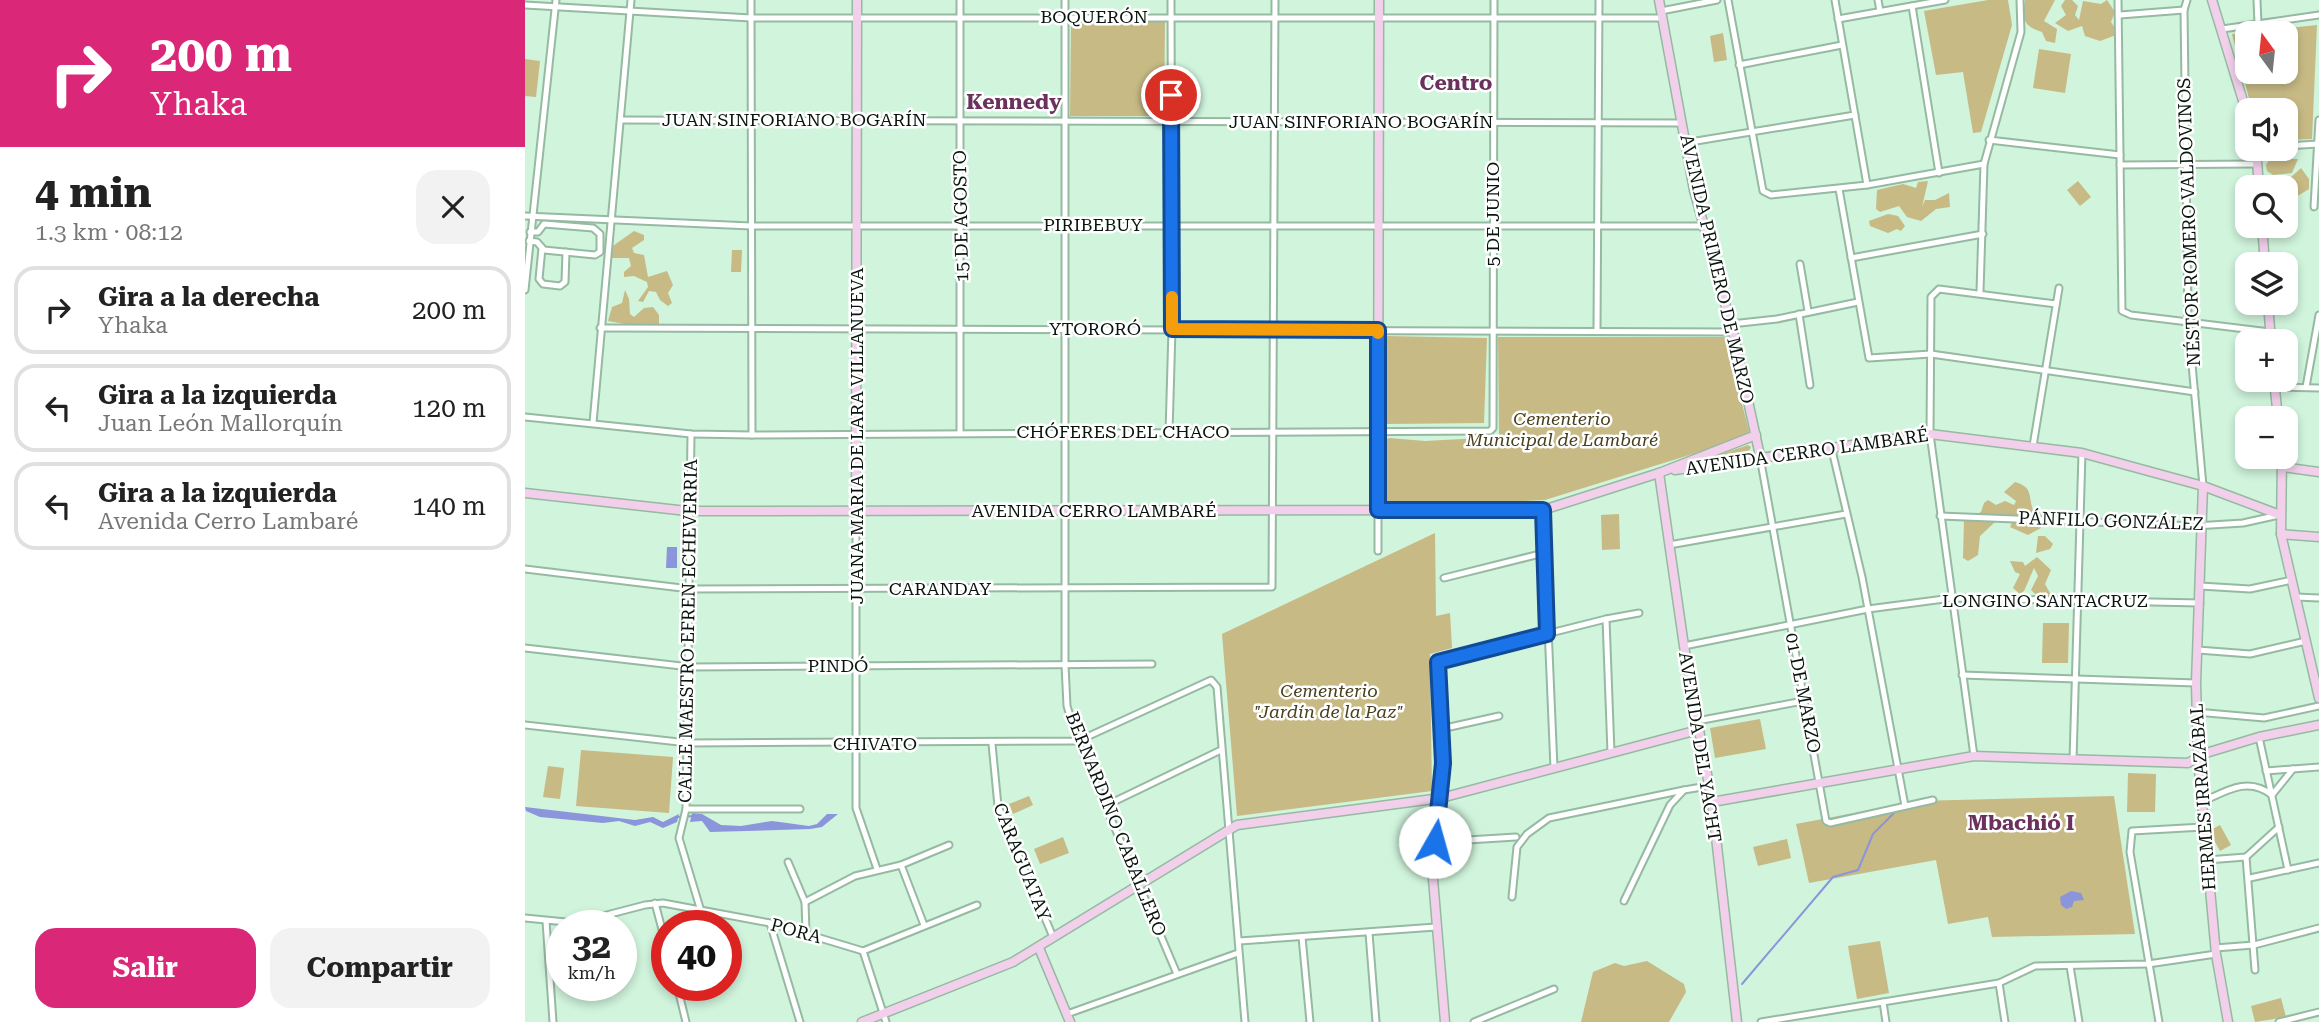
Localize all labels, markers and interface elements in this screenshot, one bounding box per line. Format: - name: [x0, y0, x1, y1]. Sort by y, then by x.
- street label: BOQUERÓN: [1040, 6, 1148, 27]
- north arrow: [2235, 21, 2298, 84]
- map controls: [2235, 21, 2298, 469]
- text: 200 m: [150, 26, 292, 83]
- icon: right: [35, 28, 126, 119]
- pin: [1141, 65, 1201, 125]
- district label: Centro: [1420, 71, 1492, 95]
- icon: arrive: [1152, 76, 1190, 114]
- street label: NÉSTOR ROMERO VALDOVINOS: [2173, 77, 2204, 367]
- text: Yhaka: [150, 85, 247, 123]
- district label: Kennedy: [966, 90, 1062, 114]
- button: sound: [2235, 98, 2298, 161]
- street label: JUAN SINFORIANO BOGARÍN: [662, 109, 926, 130]
- street label: JUAN SINFORIANO BOGARÍN: [1229, 111, 1493, 132]
- street label: AVENIDA PRIMERO DE MARZO: [1676, 132, 1759, 406]
- street label: 15 DE AGOSTO: [949, 150, 972, 282]
- street label: 5 DE JUNIO: [1482, 162, 1503, 266]
- text: 4 min: [35, 168, 152, 217]
- button: close: [416, 170, 490, 244]
- button: search: [2235, 175, 2298, 238]
- street label: PIRIBEBUY: [1043, 214, 1144, 235]
- text: 1.3 km · 08:12: [35, 219, 183, 246]
- button: layers: [2235, 252, 2298, 315]
- street label: JUANA MARIA DE LARA VILLANUEVA: [846, 267, 867, 604]
- text: Gira a la derecha: [98, 282, 319, 312]
- icon: right: [39, 291, 77, 329]
- text: 200 m: [412, 295, 486, 325]
- text: Yhaka: [98, 312, 168, 339]
- street label: YTORORÓ: [1049, 318, 1141, 339]
- button: +: [2235, 329, 2298, 392]
- text: Gira a la izquierda: [98, 380, 337, 410]
- icon: left: [39, 389, 77, 427]
- text: 120 m: [412, 393, 486, 423]
- button: −: [2235, 406, 2298, 469]
- park label: Cementerio Municipal de Lambaré: [1465, 408, 1658, 450]
- text: Juan León Mallorquín: [98, 410, 343, 437]
- street label: CHÓFERES DEL CHACO: [1017, 421, 1229, 442]
- street label: AVENIDA CERRO LAMBARÉ: [1684, 424, 1930, 479]
- street label: CALLE MAESTRO EFREN ECHEVERRIA: [674, 458, 701, 803]
- text: Gira a la izquierda: [98, 478, 337, 508]
- icon: left: [39, 487, 77, 525]
- text: 140 m: [412, 491, 486, 521]
- street label: AVENIDA CERRO LAMBARÉ: [971, 500, 1217, 521]
- street label: PÁNFILO GONZÁLEZ: [2018, 507, 2204, 534]
- text: Avenida Cerro Lambaré: [98, 508, 358, 535]
- street label: CARANDAY: [889, 578, 992, 599]
- street label: LONGINO SANTACRUZ: [1942, 590, 2148, 611]
- street label: 01 DE MARZO: [1782, 631, 1825, 755]
- street label: AVENIDA DEL YACHT: [1675, 650, 1726, 843]
- street label: PINDÓ: [808, 655, 868, 676]
- park label: Cementerio "Jardín de la Paz": [1254, 680, 1404, 722]
- street label: HERMES IRRAZÁBAL: [2185, 703, 2220, 891]
- street label: BERNARDINO CABALLERO: [1062, 709, 1171, 939]
- street label: CHIVATO: [833, 733, 917, 754]
- street label: CARAGUATAY: [989, 800, 1056, 925]
- position arrow: [1398, 805, 1472, 879]
- district label: Mbachió I: [1968, 811, 2074, 835]
- speed limit sign: 40: [651, 910, 742, 1001]
- street label: PORA: [769, 914, 824, 947]
- text: 32: [572, 926, 611, 967]
- button: Salir: [35, 928, 256, 1008]
- button: Compartir: [270, 928, 490, 1008]
- text: km/h: [567, 962, 616, 983]

